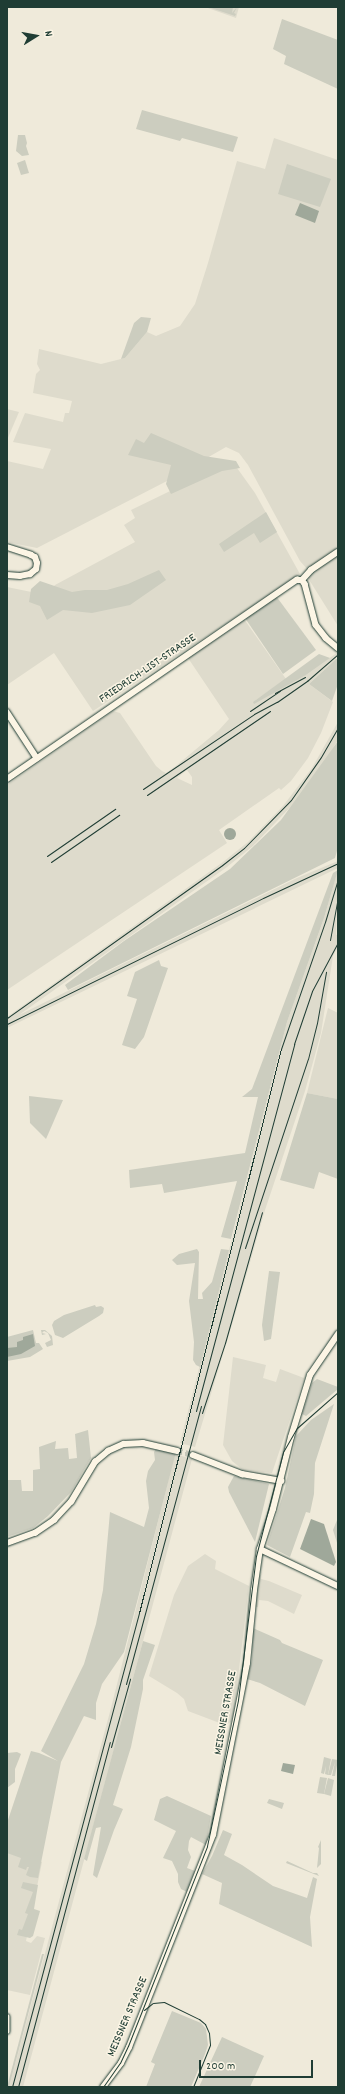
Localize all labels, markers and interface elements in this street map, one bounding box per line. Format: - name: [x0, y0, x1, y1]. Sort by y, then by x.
- north arrow: [16, 16, 56, 56]
- text: N: [39, 30, 56, 38]
- street label: FRIEDRICH-LIST-STRASSE: [97, 631, 199, 707]
- street label: MEISSNER STRASSE: [212, 1670, 240, 1756]
- street label: MEISSNER STRASSE: [105, 1975, 151, 2059]
- scale bar: [201, 2052, 315, 2078]
- text: 200 m: [206, 2058, 235, 2075]

